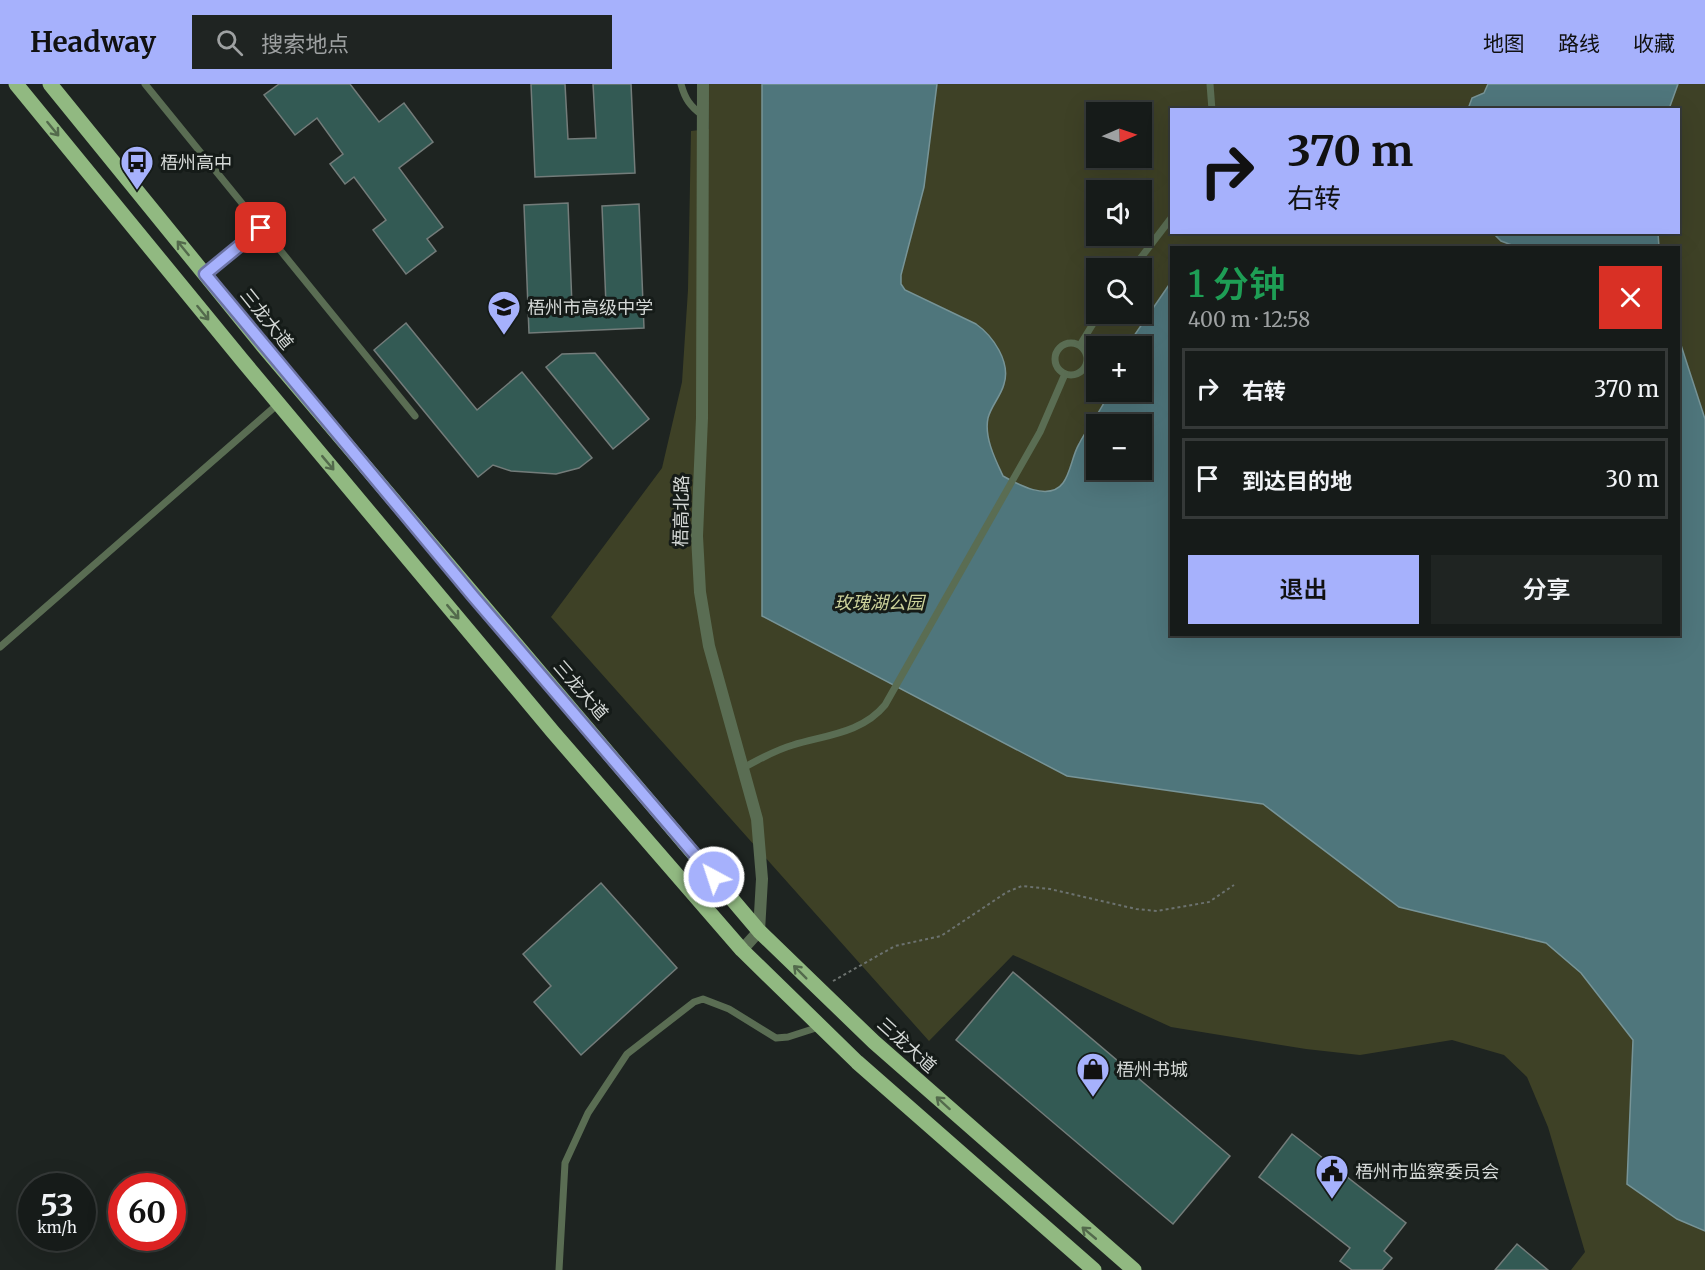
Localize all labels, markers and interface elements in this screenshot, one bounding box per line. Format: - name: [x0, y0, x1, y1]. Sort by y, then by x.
- search box: [192, 15, 612, 69]
- text: Headway: [30, 24, 156, 60]
- icon: search: [213, 26, 246, 59]
- text: 搜索地点: [261, 30, 349, 58]
- text: 地图: [1483, 30, 1525, 57]
- text: 路线: [1558, 30, 1600, 57]
- text: 收藏: [1633, 30, 1675, 57]
- north arrow: [1086, 102, 1152, 168]
- map controls: [1086, 102, 1152, 480]
- one-way arrow: [47, 121, 60, 137]
- text: 370 m: [1287, 125, 1413, 177]
- icon: right: [1188, 132, 1266, 210]
- bus stop icon: 梧州高中: [119, 144, 155, 191]
- place label: 梧州高中: [160, 151, 232, 174]
- button: sound: [1086, 180, 1152, 246]
- text: 右转: [1287, 181, 1341, 215]
- pin: [235, 202, 286, 253]
- icon: arrive: [244, 211, 277, 244]
- one-way arrow: [177, 240, 190, 256]
- button: search: [1086, 258, 1152, 324]
- text: 1 分钟: [1188, 262, 1285, 307]
- button: close: [1599, 266, 1662, 329]
- street label: 三龙大道: [235, 284, 299, 354]
- school or university icon: 梧州市高级中学: [486, 289, 522, 336]
- place label: 梧州市高级中学: [527, 296, 653, 319]
- one-way arrow: [196, 305, 210, 320]
- text: 400 m · 12:58: [1188, 307, 1310, 332]
- button: +: [1086, 336, 1152, 402]
- icon: right: [1191, 372, 1224, 405]
- text: 370 m: [1594, 375, 1659, 403]
- text: 右转: [1242, 377, 1286, 405]
- button: −: [1086, 414, 1152, 480]
- one-way arrow: [321, 455, 334, 471]
- icon: arrive: [1191, 462, 1224, 495]
- text: 30 m: [1605, 465, 1659, 493]
- text: 到达目的地: [1242, 467, 1352, 495]
- street label: 梧高北路: [669, 475, 693, 547]
- button: 退出: [1188, 555, 1419, 624]
- button: 分享: [1431, 555, 1662, 624]
- park label: 玫瑰湖公园: [834, 591, 927, 614]
- one-way arrow: [446, 604, 460, 619]
- street label: 三龙大道: [549, 655, 613, 725]
- position arrow: [682, 845, 746, 909]
- one-way arrow: [792, 964, 807, 979]
- street label: 三龙大道: [873, 1012, 941, 1078]
- shop icon: 梧州书城: [1075, 1051, 1111, 1098]
- place label: 梧州书城: [1116, 1058, 1188, 1081]
- one-way arrow: [936, 1096, 951, 1110]
- public building icon: 梧州市监察委员会: [1314, 1153, 1350, 1200]
- place label: 梧州市监察委员会: [1355, 1160, 1499, 1183]
- speed limit sign: 60: [108, 1173, 186, 1251]
- text: 53: [40, 1186, 74, 1224]
- text: km/h: [37, 1218, 77, 1237]
- one-way arrow: [1082, 1226, 1097, 1240]

